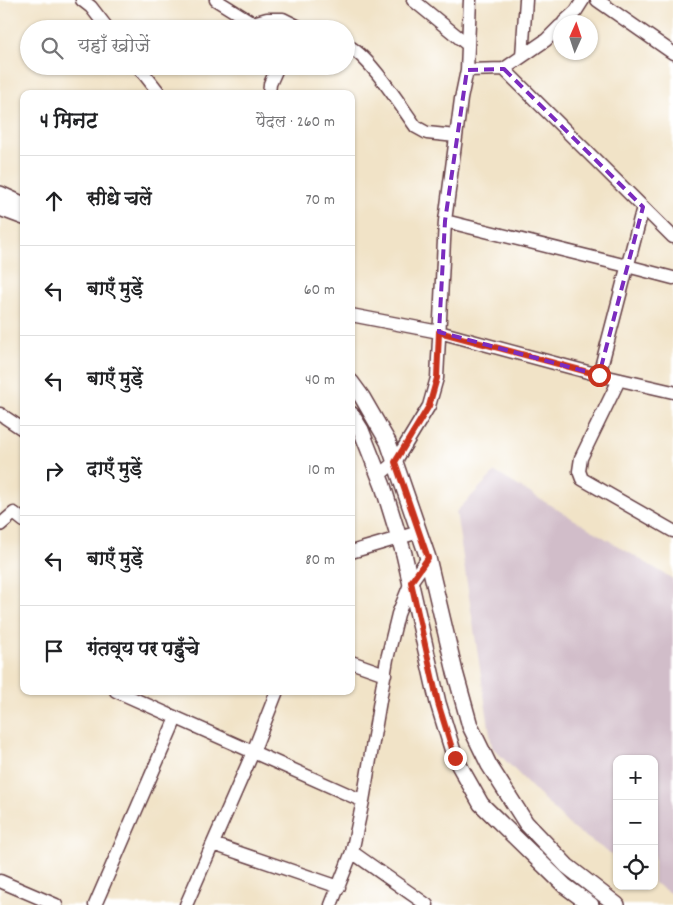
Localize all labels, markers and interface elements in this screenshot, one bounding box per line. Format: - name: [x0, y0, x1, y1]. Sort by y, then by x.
- north arrow: [553, 15, 598, 60]
- search box: [20, 20, 355, 75]
- icon: search: [38, 34, 66, 62]
- text: यहाँ खोजें: [78, 34, 150, 61]
- text: 4 मिनट: [40, 108, 98, 138]
- text: पैदल · 260 m: [256, 111, 335, 134]
- icon: ahead: [40, 187, 68, 215]
- text: सीधे चलें: [87, 187, 152, 214]
- text: 70 m: [305, 189, 335, 212]
- icon: left: [40, 277, 68, 305]
- text: बाएँ मुड़ें: [87, 277, 143, 304]
- text: 60 m: [304, 279, 335, 302]
- route start: [588, 364, 611, 387]
- icon: left: [40, 367, 68, 395]
- text: बाएँ मुड़ें: [87, 367, 143, 394]
- text: 40 m: [305, 369, 335, 392]
- icon: right: [40, 457, 68, 485]
- text: दाएँ मुड़ें: [87, 457, 142, 484]
- text: 10 m: [308, 459, 335, 482]
- icon: left: [40, 547, 68, 575]
- text: बाएँ मुड़ें: [87, 547, 143, 574]
- text: 80 m: [305, 549, 335, 572]
- icon: arrive: [40, 637, 68, 665]
- text: गंतव्य पर पहुँचे: [87, 637, 199, 664]
- route end: [444, 747, 467, 770]
- map controls: [613, 755, 658, 890]
- button: +: [613, 755, 658, 800]
- button: −: [613, 800, 658, 845]
- button: locate: [613, 845, 658, 890]

